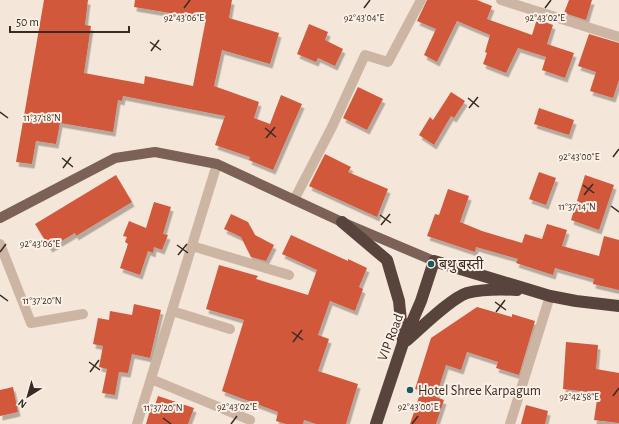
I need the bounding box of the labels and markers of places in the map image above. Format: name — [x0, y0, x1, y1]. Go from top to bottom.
place label: बथु बस्ती — [439, 256, 484, 274]
marker: बथु बस्ती — [426, 259, 436, 269]
place label: Hotel Shree Karpagum — [418, 384, 541, 398]
marker: Hotel Shree Karpagum — [405, 385, 415, 395]

